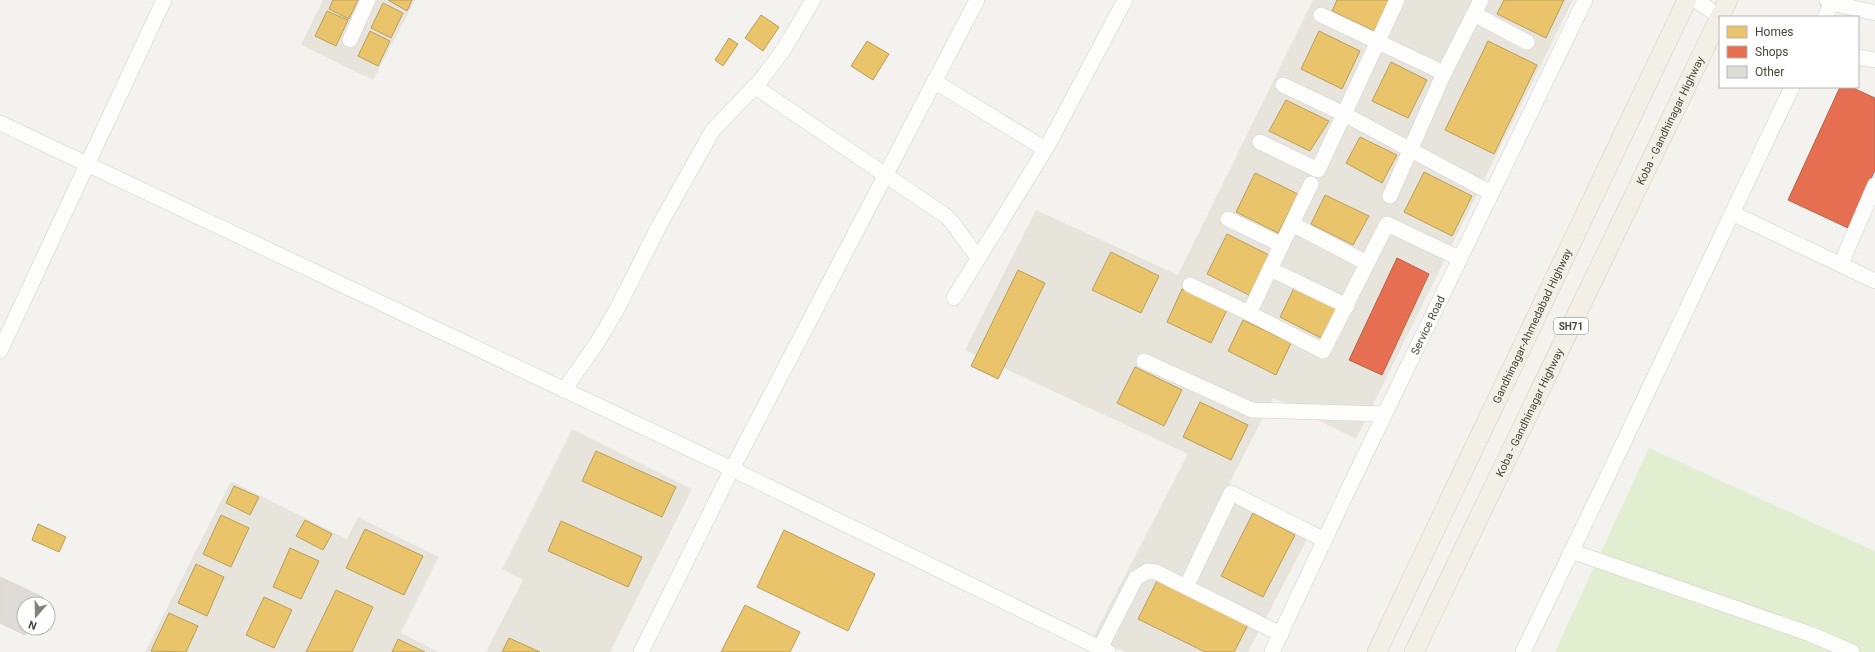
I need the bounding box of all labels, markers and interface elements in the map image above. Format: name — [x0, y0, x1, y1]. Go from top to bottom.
legend — [1719, 16, 1859, 88]
text: Homes — [1755, 25, 1793, 39]
text: Shops — [1755, 45, 1789, 59]
street label: Koba - Gandhinagar Highway — [1634, 54, 1707, 187]
text: Other — [1755, 65, 1784, 79]
street label: Gandhinagar-Ahmedabad Highway — [1490, 246, 1575, 406]
street label: Service Road — [1408, 294, 1448, 357]
road number: SH71 — [1554, 318, 1588, 334]
street label: Koba - Gandhinagar Highway — [1493, 345, 1567, 479]
north arrow — [16, 596, 56, 636]
text: N — [27, 617, 39, 632]

